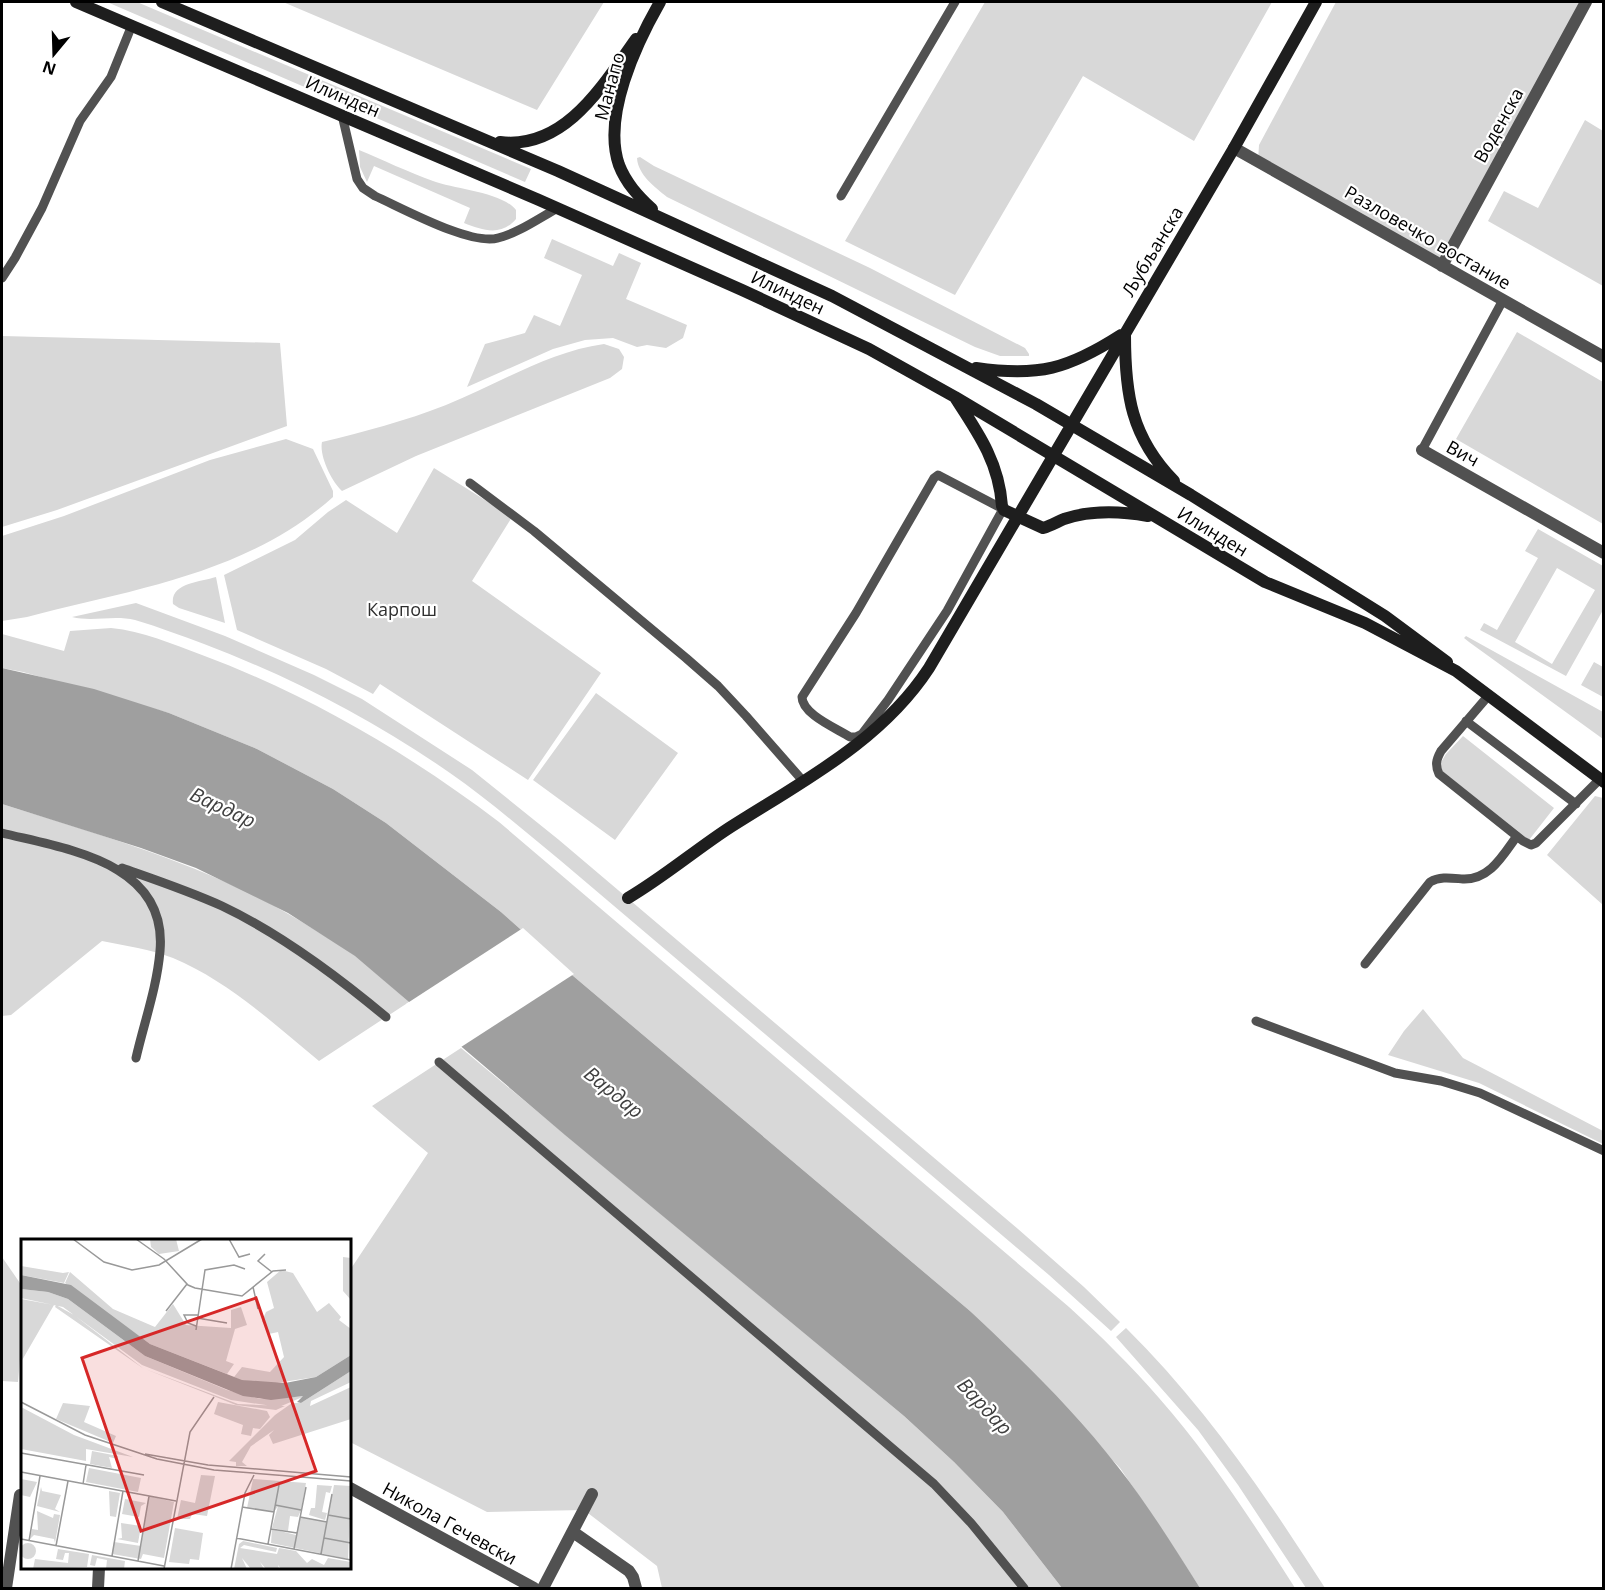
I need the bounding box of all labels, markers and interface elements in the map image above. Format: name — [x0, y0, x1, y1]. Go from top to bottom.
north arrow — [24, 24, 84, 84]
street label: Манапо — [588, 49, 630, 123]
text: N — [39, 56, 59, 81]
street label: Илинден — [302, 70, 384, 122]
street label: Воденска — [1468, 83, 1528, 167]
street label: Разловечко востание — [1341, 180, 1515, 294]
street label: Љубљанска — [1116, 202, 1188, 300]
street label: Илинден — [747, 265, 829, 319]
street label: Вич — [1442, 434, 1484, 472]
street label: Илинден — [1173, 500, 1253, 562]
park label: Карпош — [367, 597, 437, 621]
water label: Вардар — [186, 780, 260, 834]
water label: Вардар — [579, 1060, 649, 1124]
inset map — [21, 1239, 351, 1569]
water label: Вардар — [952, 1372, 1018, 1440]
street label: Никола Гечевски — [379, 1476, 521, 1570]

